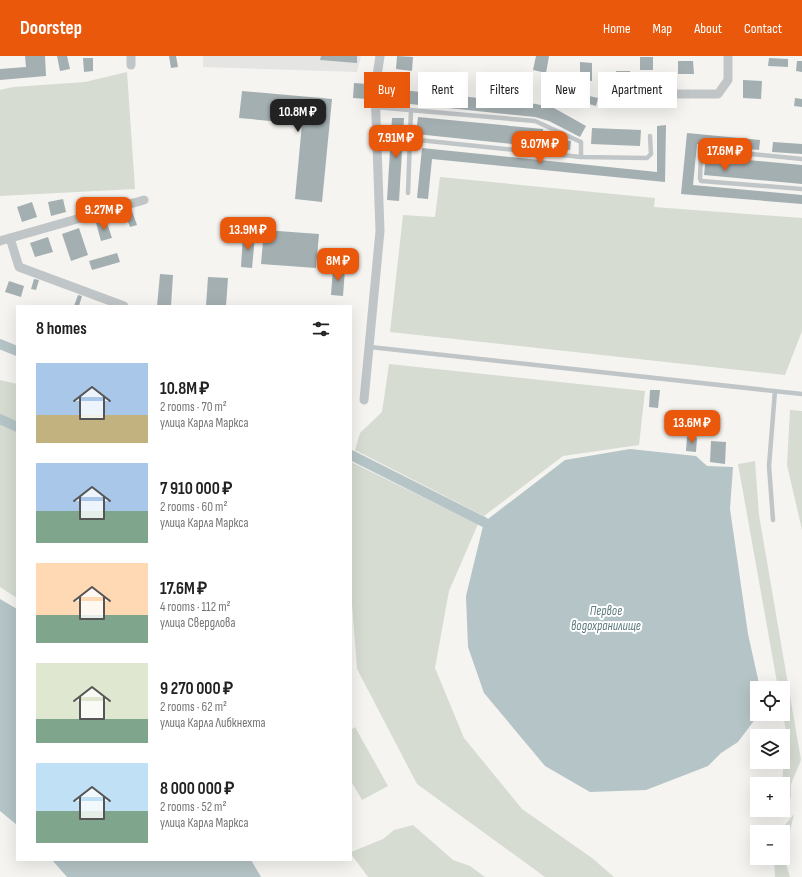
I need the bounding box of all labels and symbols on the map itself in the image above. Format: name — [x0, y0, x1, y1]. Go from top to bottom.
pin: 10.8M ₽ — [261, 99, 335, 133]
pin: 7.91M ₽ — [359, 125, 433, 159]
pin: 9.07M ₽ — [503, 131, 577, 165]
pin: 17.6M ₽ — [688, 138, 762, 172]
pin: 9.27M ₽ — [67, 197, 141, 231]
pin: 13.9M ₽ — [211, 217, 285, 251]
pin: 8M ₽ — [314, 248, 362, 282]
pin: 13.6M ₽ — [655, 410, 729, 444]
water label: Первое водохранилище — [571, 603, 641, 634]

